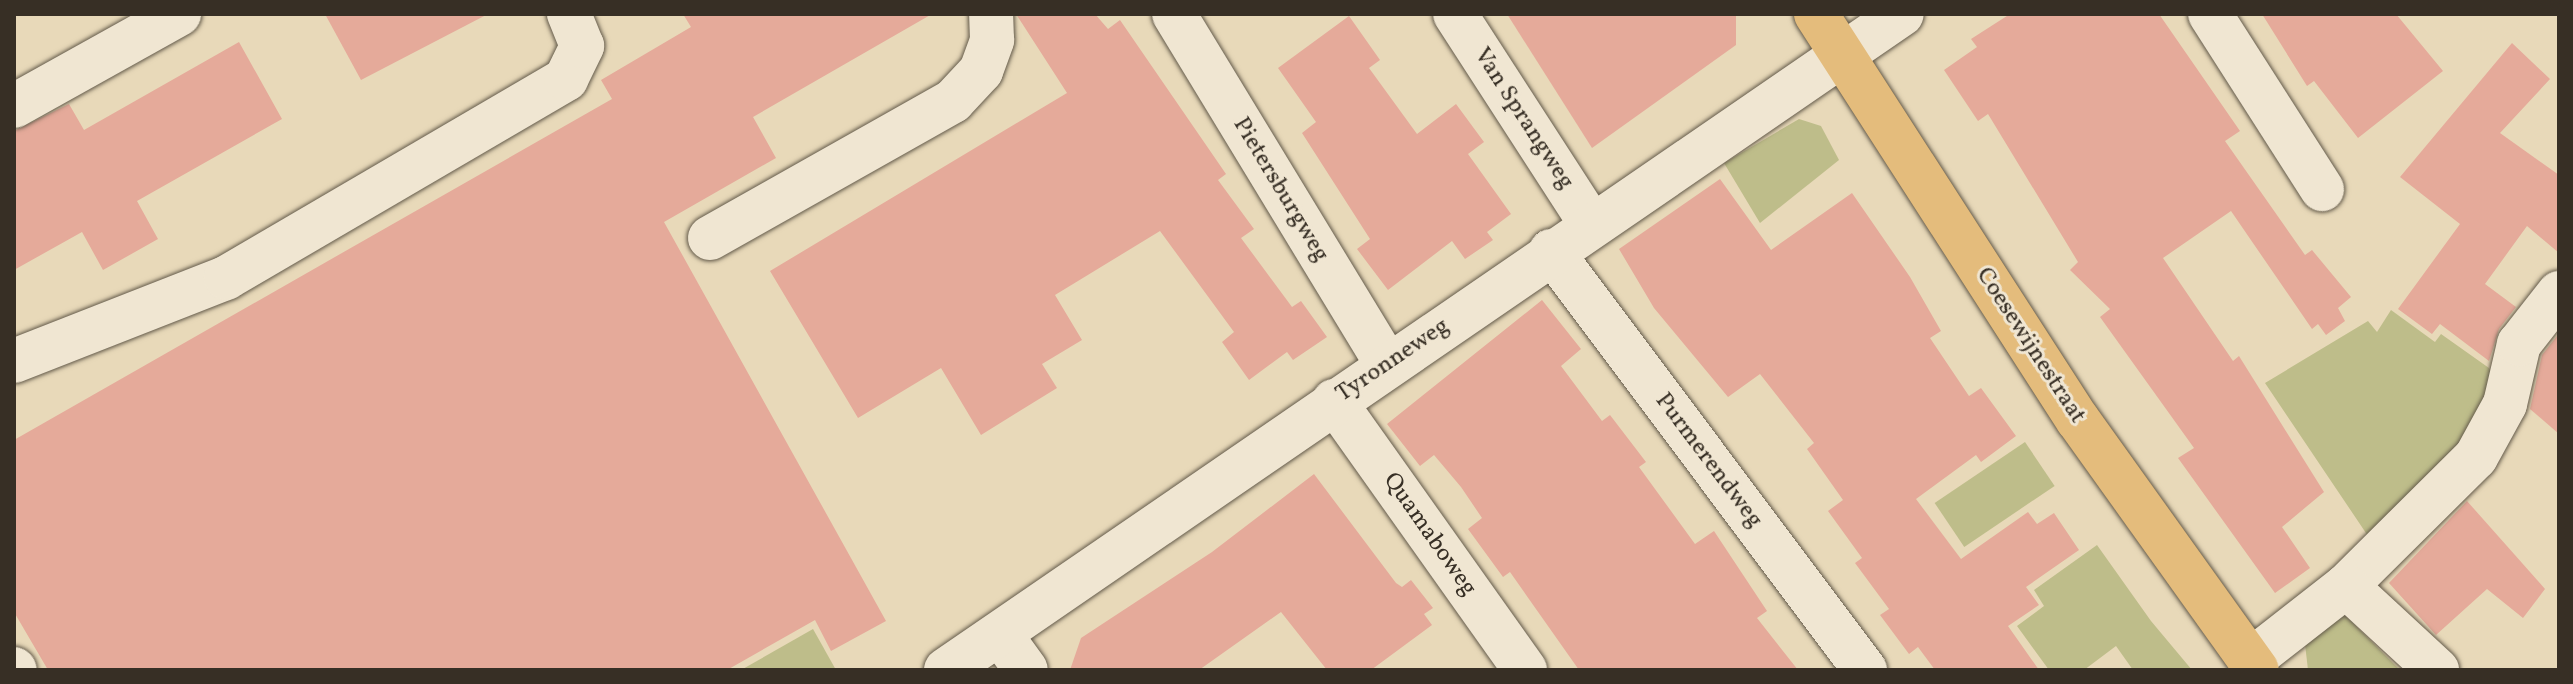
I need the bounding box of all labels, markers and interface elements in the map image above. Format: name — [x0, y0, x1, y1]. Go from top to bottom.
street label: Van Sprangweg — [1467, 43, 1579, 195]
street label: Pietersburgweg — [1226, 113, 1334, 267]
street label: Coesewijnestraat — [1969, 263, 2091, 429]
street label: Tyronneweg — [1331, 313, 1455, 409]
street label: Purmerendweg — [1648, 388, 1768, 534]
street label: Quamaboweg — [1376, 468, 1482, 602]

